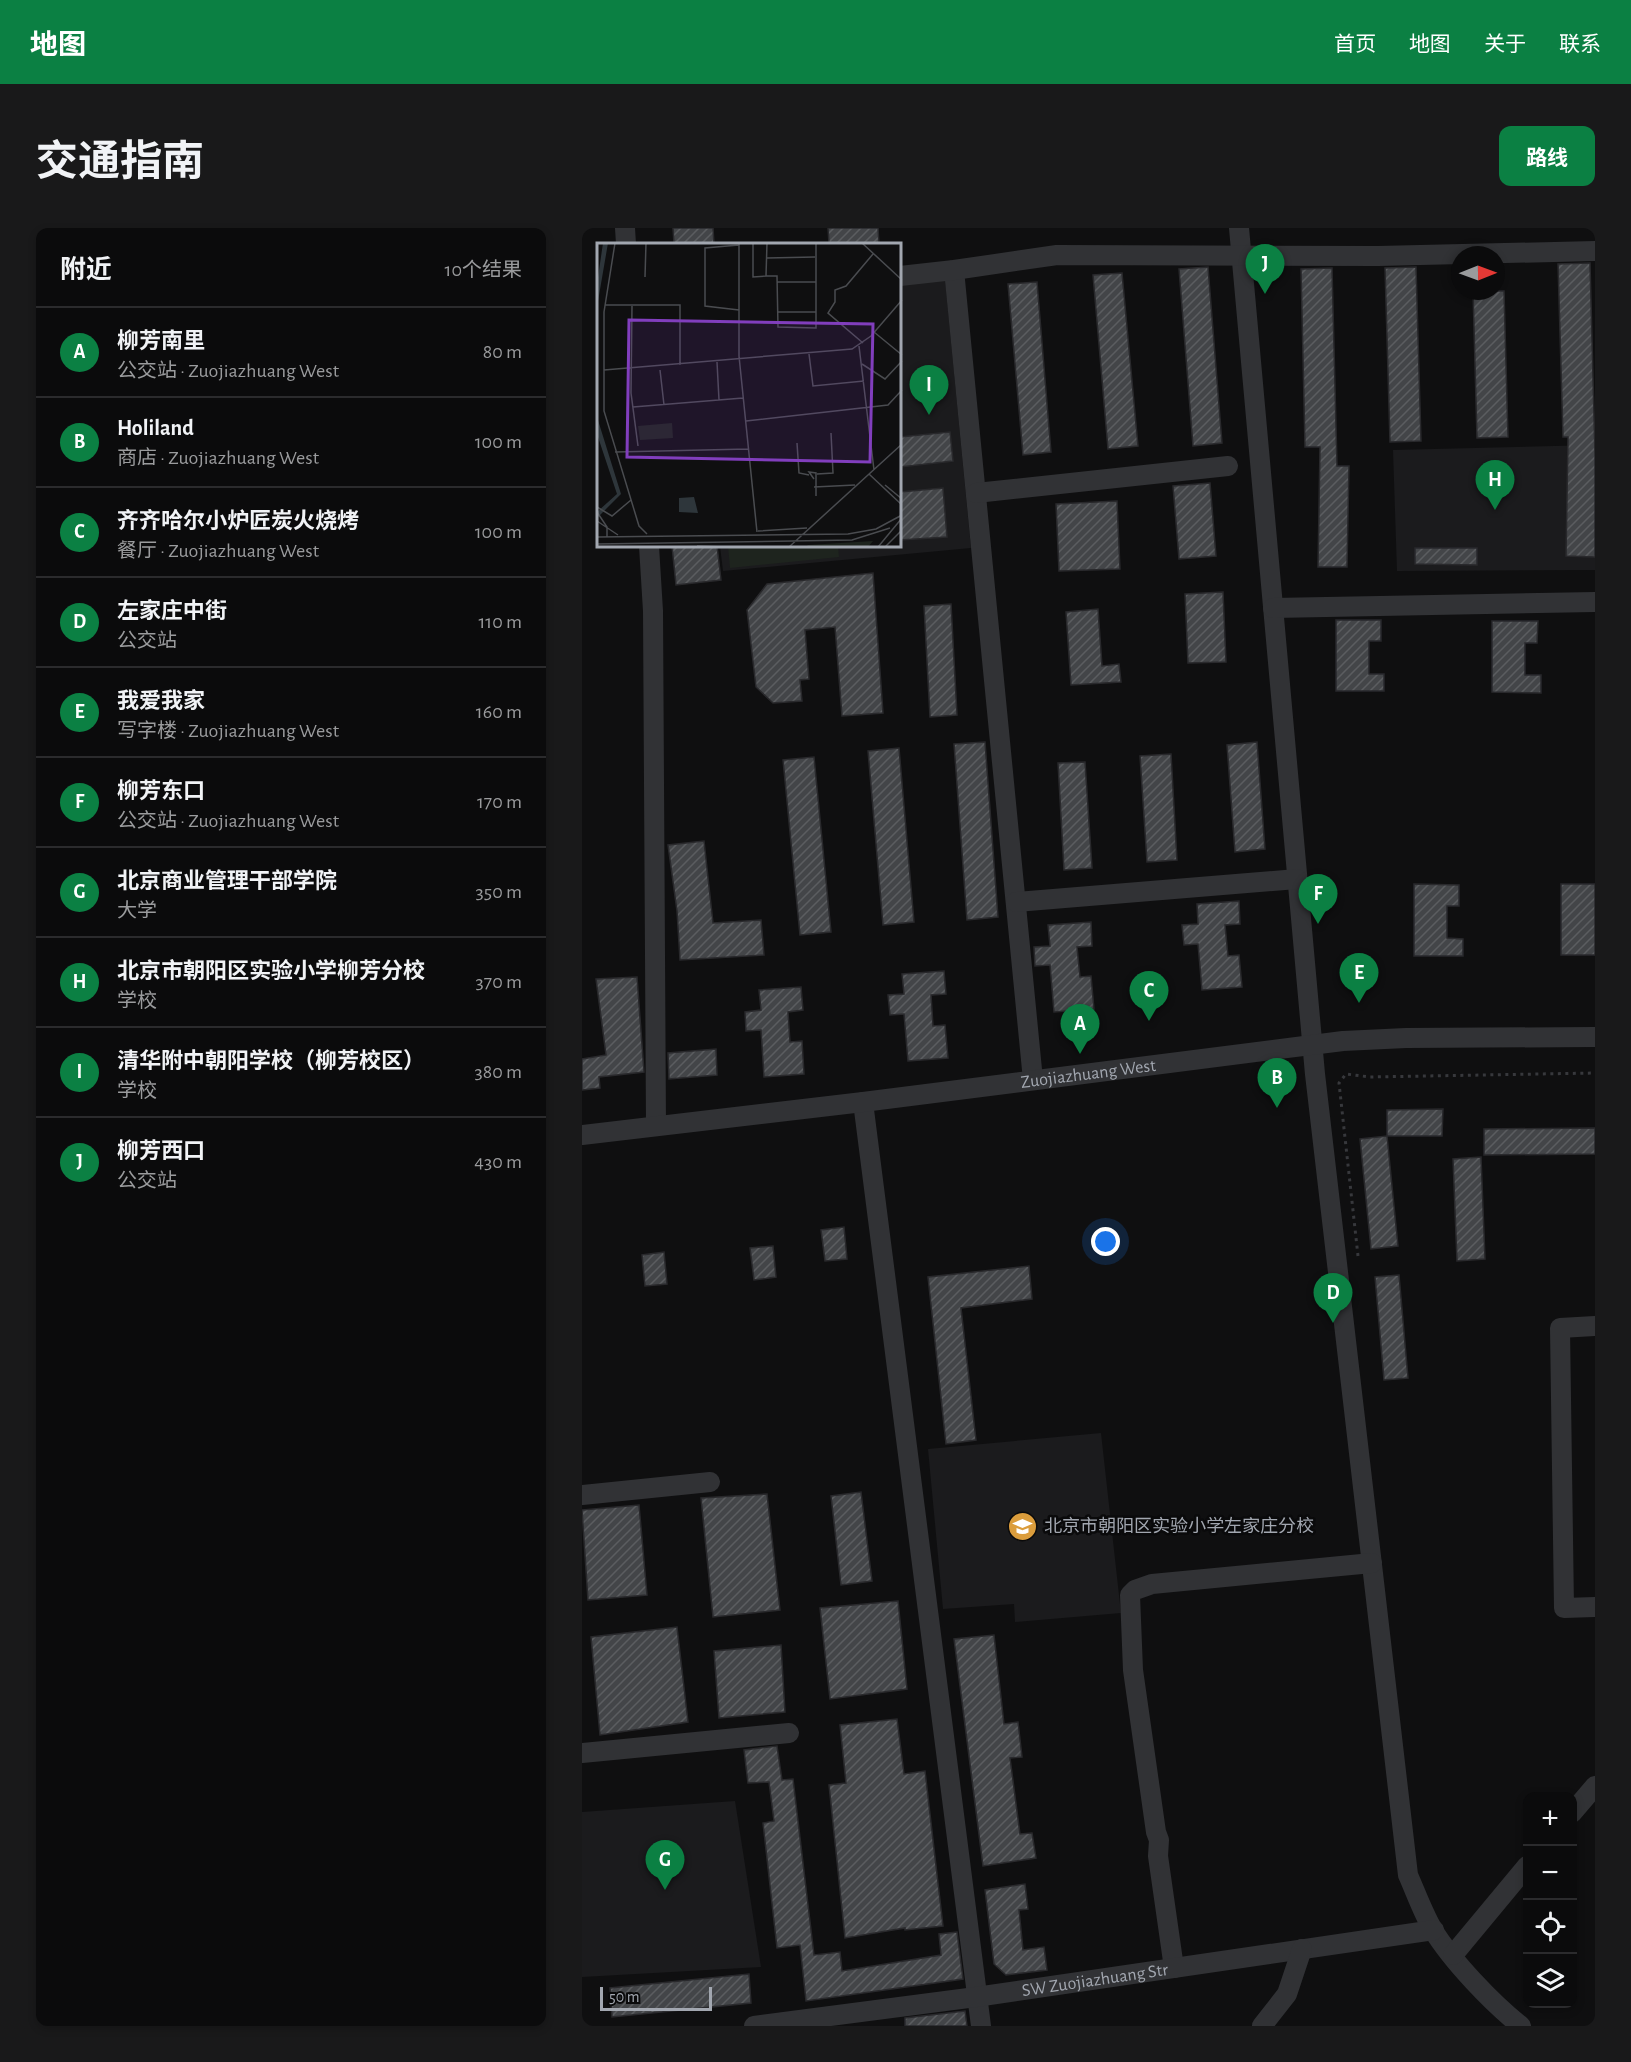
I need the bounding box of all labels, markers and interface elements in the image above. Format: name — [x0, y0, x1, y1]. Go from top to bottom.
text: 地图 — [30, 32, 86, 60]
text: 首页 — [1334, 34, 1376, 55]
text: 地图 — [1409, 34, 1451, 55]
text: 关于 — [1484, 34, 1526, 55]
text: 联系 — [1559, 34, 1601, 55]
button: 路线 — [1499, 126, 1595, 186]
text: 交通指南 — [36, 141, 204, 183]
inset map — [597, 243, 902, 548]
pin: J — [1246, 244, 1284, 294]
north arrow — [1451, 246, 1505, 300]
text: 附近 — [60, 257, 112, 283]
text: 10个结果 — [445, 260, 522, 280]
text: 柳芳南里 — [117, 330, 205, 352]
text: A — [74, 342, 86, 362]
text: 80 m — [483, 342, 522, 362]
text: 公交站 · Zuojiazhuang West — [117, 361, 339, 381]
pin: I — [910, 366, 948, 415]
text: Holiland — [117, 417, 194, 439]
text: B — [74, 432, 85, 452]
text: 100 m — [475, 432, 522, 452]
text: 商店 · Zuojiazhuang West — [117, 448, 319, 468]
pin: H — [1476, 460, 1514, 510]
text: 齐齐哈尔小炉匠炭火烧烤 — [117, 510, 359, 532]
text: C — [74, 522, 85, 542]
text: 100 m — [475, 522, 522, 542]
text: 餐厅 · Zuojiazhuang West — [117, 541, 319, 561]
text: 左家庄中街 — [117, 600, 227, 622]
text: D — [73, 612, 86, 632]
text: 110 m — [478, 612, 522, 632]
text: 公交站 — [117, 631, 177, 651]
text: 我爱我家 — [117, 690, 205, 712]
text: E — [74, 702, 85, 722]
text: 160 m — [476, 702, 522, 722]
text: 写字楼 · Zuojiazhuang West — [117, 721, 339, 741]
text: 柳芳东口 — [117, 780, 205, 802]
text: F — [75, 792, 84, 812]
text: 170 m — [477, 792, 522, 812]
text: 公交站 · Zuojiazhuang West — [117, 811, 339, 831]
text: 北京商业管理干部学院 — [117, 870, 337, 892]
pin: F — [1298, 874, 1338, 924]
text: G — [74, 882, 85, 902]
text: 350 m — [476, 882, 522, 902]
text: 大学 — [117, 901, 157, 921]
pin: E — [1340, 954, 1378, 1003]
text: 北京市朝阳区实验小学柳芳分校 — [117, 960, 425, 982]
text: H — [73, 972, 86, 992]
text: 370 m — [476, 972, 522, 992]
pin: C — [1130, 972, 1168, 1021]
text: 学校 — [117, 991, 157, 1011]
pin: A — [1060, 1004, 1100, 1054]
text: 清华附中朝阳学校（柳芳校区） — [117, 1050, 425, 1072]
street label: Zuojiazhuang West — [1020, 1057, 1157, 1092]
pin: B — [1258, 1058, 1296, 1108]
text: I — [77, 1062, 82, 1082]
text: 380 m — [474, 1062, 522, 1082]
text: 学校 — [117, 1081, 157, 1101]
text: 柳芳西口 — [117, 1140, 205, 1162]
text: J — [76, 1152, 83, 1172]
text: 430 m — [474, 1152, 522, 1172]
text: 公交站 — [117, 1171, 177, 1191]
your location — [1091, 1227, 1120, 1256]
pin: D — [1314, 1274, 1353, 1323]
school or university icon: 北京市朝阳区实验小学左家庄分校 — [1007, 1510, 1039, 1542]
place label: 北京市朝阳区实验小学左家庄分校 — [1044, 1516, 1314, 1536]
map controls — [1523, 1792, 1577, 2008]
button: + — [1523, 1792, 1577, 1846]
pin: G — [646, 1840, 685, 1890]
button: − — [1523, 1846, 1577, 1900]
button: locate — [1523, 1900, 1577, 1954]
button: layers — [1523, 1954, 1577, 2008]
street label: SW Zuojiazhuang Str — [1021, 1961, 1169, 2000]
scale bar — [600, 1984, 712, 2012]
text: 50 m — [609, 1989, 640, 2005]

